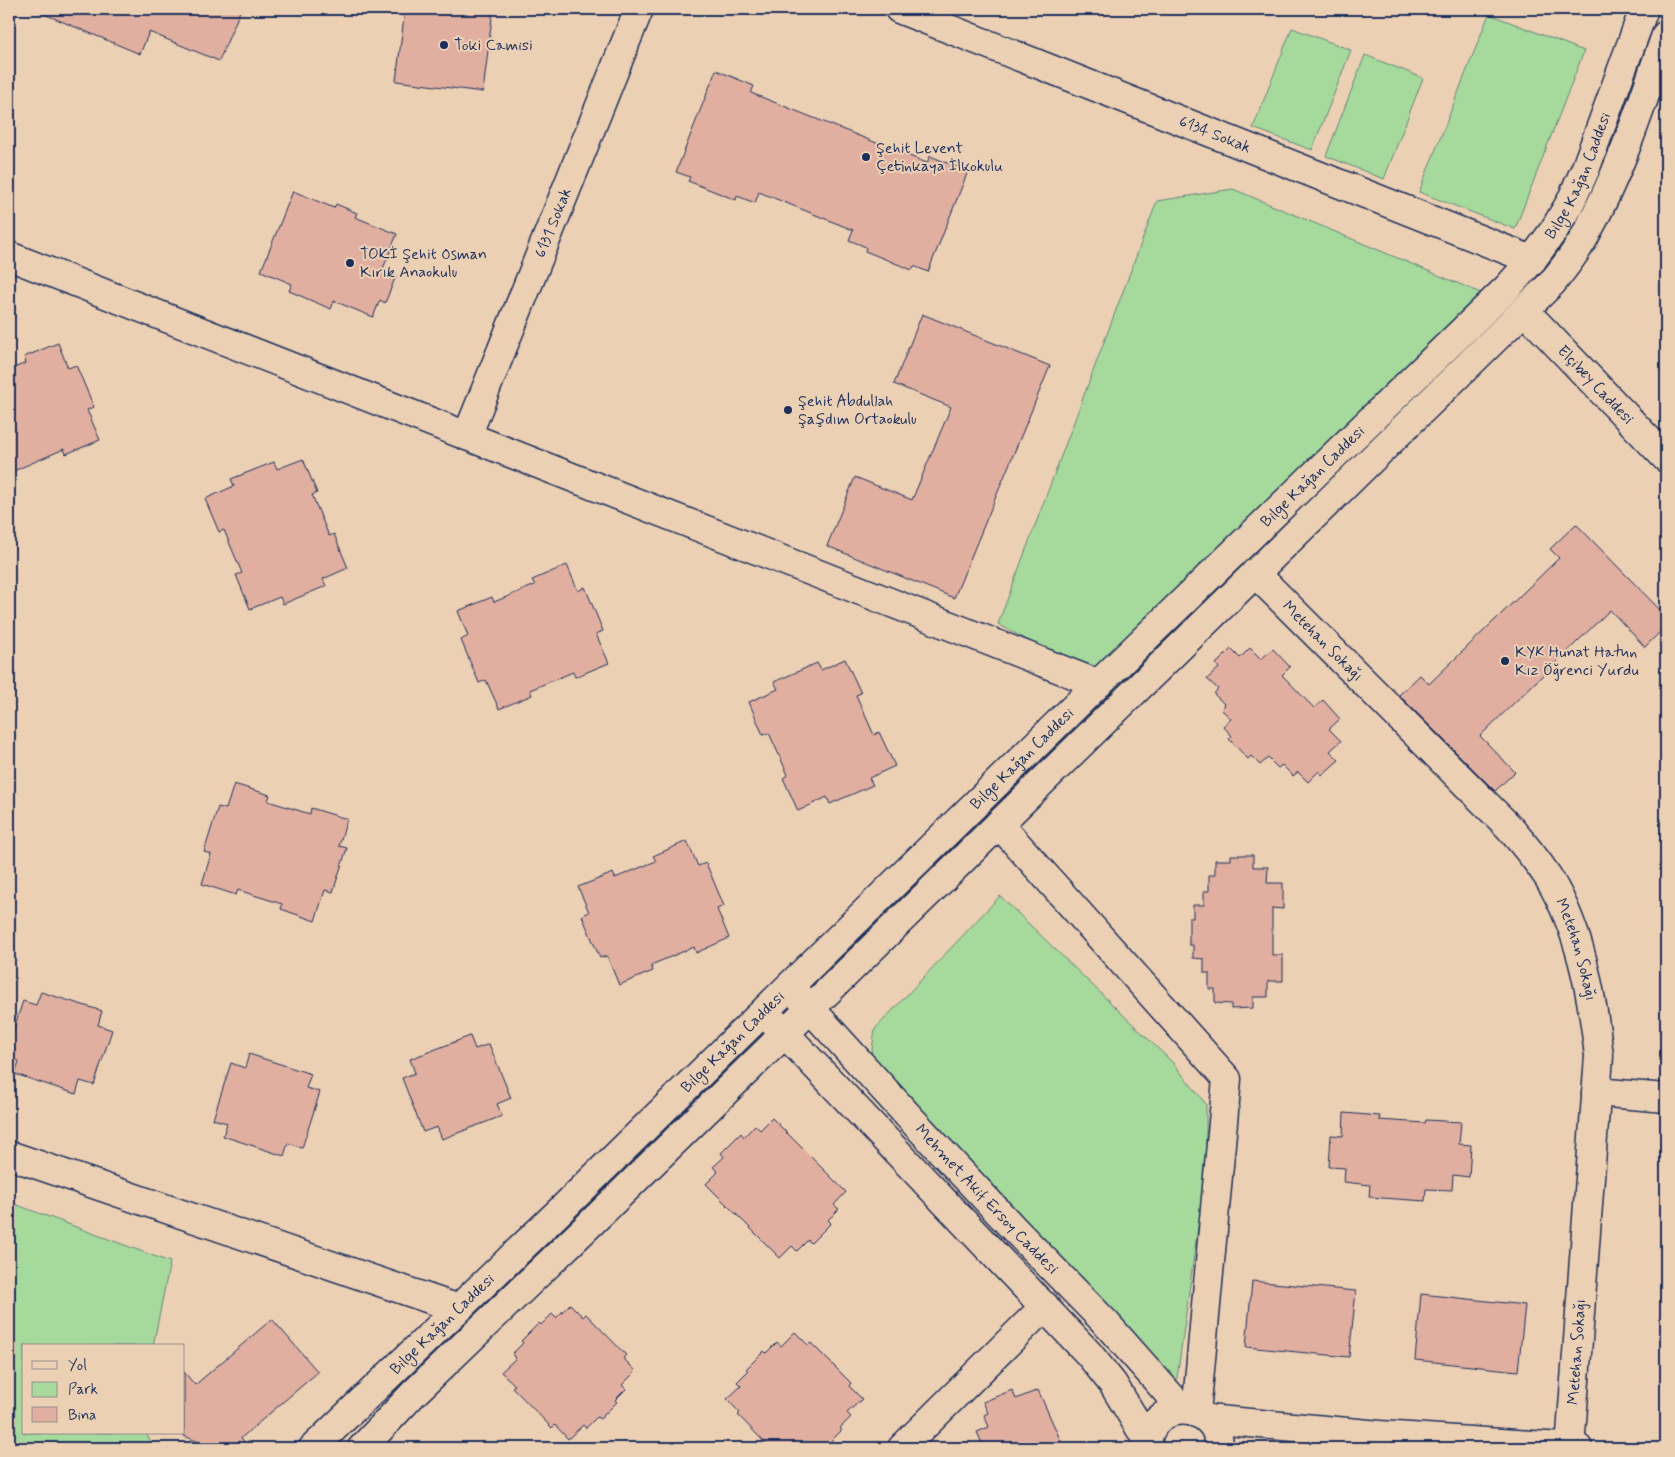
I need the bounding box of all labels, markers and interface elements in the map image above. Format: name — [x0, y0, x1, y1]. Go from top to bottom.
place label: Toki Camisi — [454, 35, 533, 56]
marker: Toki Camisi — [438, 39, 450, 51]
street label: Bilge Kağan Caddesi — [1540, 109, 1616, 244]
street label: 6134 Sokak — [1176, 111, 1254, 158]
place label: Şehit Levent Çetinkaya İlkokulu — [876, 138, 1003, 177]
marker: Şehit Levent Çetinkaya İlkokulu — [860, 151, 872, 163]
street label: 6131 Sokak — [529, 185, 576, 261]
place label: TOKİ Şehit Osman Kırık Anaokulu — [360, 244, 487, 283]
marker: TOKİ Şehit Osman Kırık Anaokulu — [344, 257, 356, 269]
street label: Elçibey Caddesi — [1553, 340, 1639, 429]
place label: Şehit Abdullah Şaşdım Ortaokulu — [798, 391, 917, 430]
marker: Şehit Abdullah Şaşdım Ortaokulu — [782, 404, 794, 416]
street label: Bilge Kağan Caddesi — [1256, 421, 1369, 532]
street label: Metehan Sokağı — [1278, 596, 1368, 686]
place label: KYK Hunat Hatun Kız Öğrenci Yurdu — [1515, 642, 1639, 681]
marker: KYK Hunat Hatun Kız Öğrenci Yurdu — [1499, 655, 1511, 667]
street label: Bilge Kağan Caddesi — [966, 703, 1079, 814]
street label: Metehan Sokağı — [1551, 895, 1601, 1002]
street label: Bilge Kağan Caddesi — [676, 986, 789, 1097]
street label: Mehmet Akif Ersoy Caddesi — [910, 1119, 1063, 1279]
street label: Bilge Kağan Caddesi — [385, 1269, 499, 1379]
street label: Metehan Sokağı — [1563, 1298, 1591, 1406]
legend — [22, 1344, 185, 1434]
text: Yol — [68, 1356, 87, 1376]
text: Park — [68, 1380, 98, 1400]
text: Bina — [68, 1406, 96, 1426]

